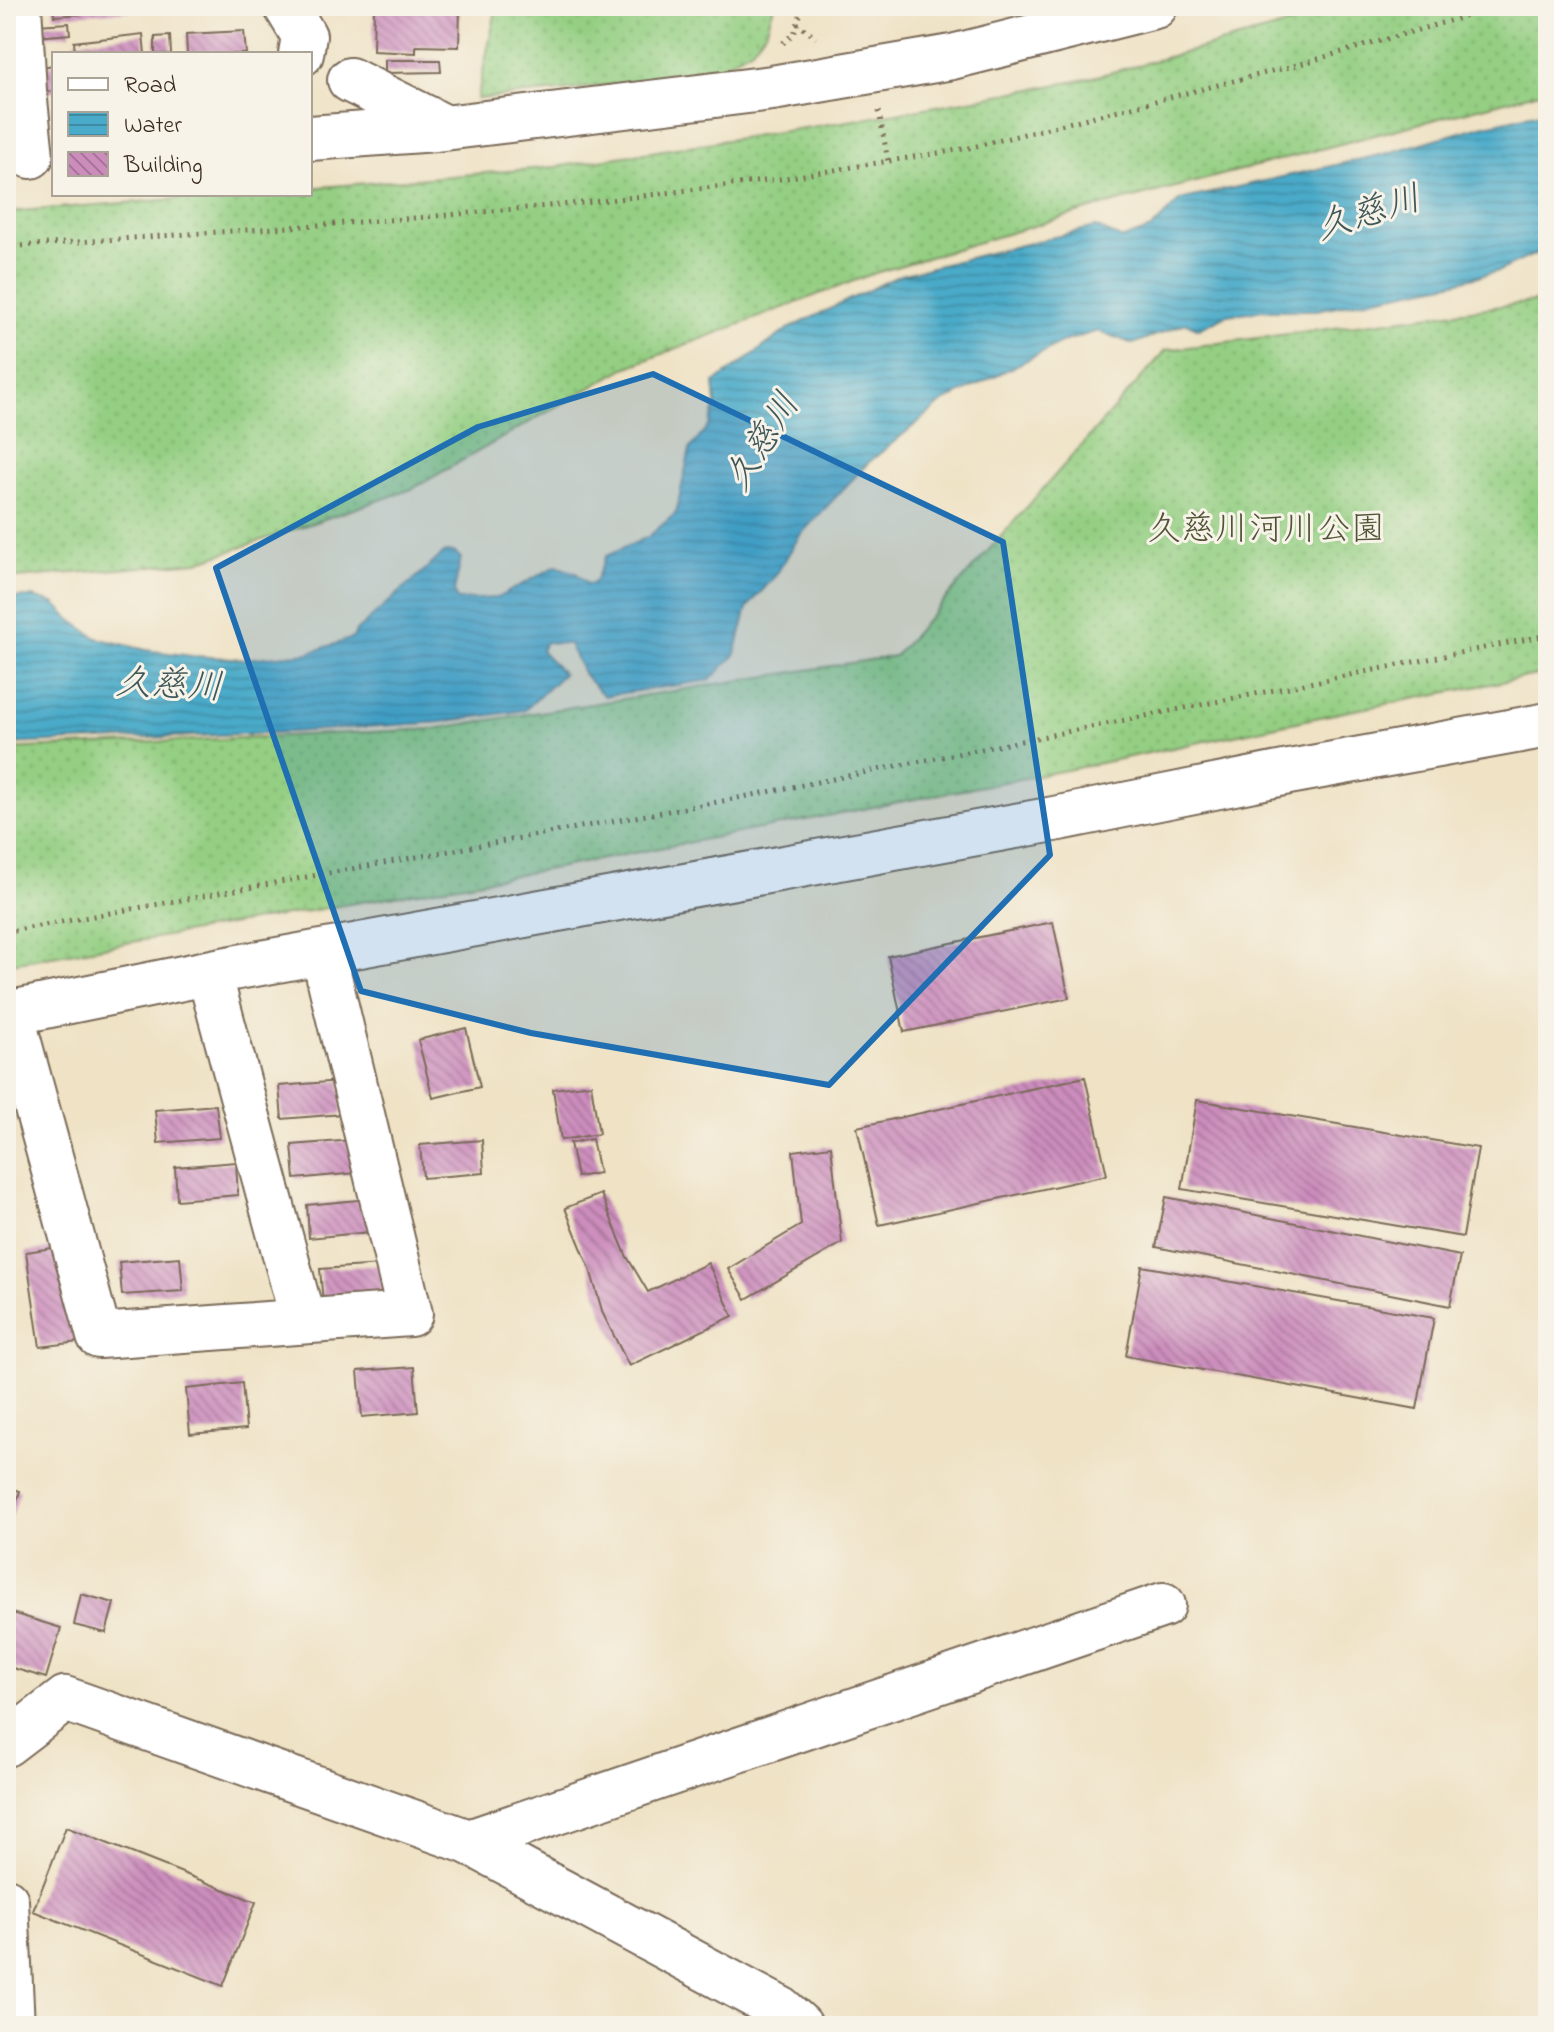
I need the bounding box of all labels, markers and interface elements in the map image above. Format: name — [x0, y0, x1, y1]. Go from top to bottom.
legend — [52, 52, 312, 196]
text: Road — [124, 69, 177, 104]
text: Water — [124, 109, 182, 144]
text: Building — [123, 149, 203, 184]
water label: 久慈川 — [1310, 174, 1428, 256]
water label: 久慈川 — [713, 383, 815, 503]
park label: 久慈川河川公園 — [1147, 506, 1385, 556]
water label: 久慈川 — [114, 658, 224, 716]

